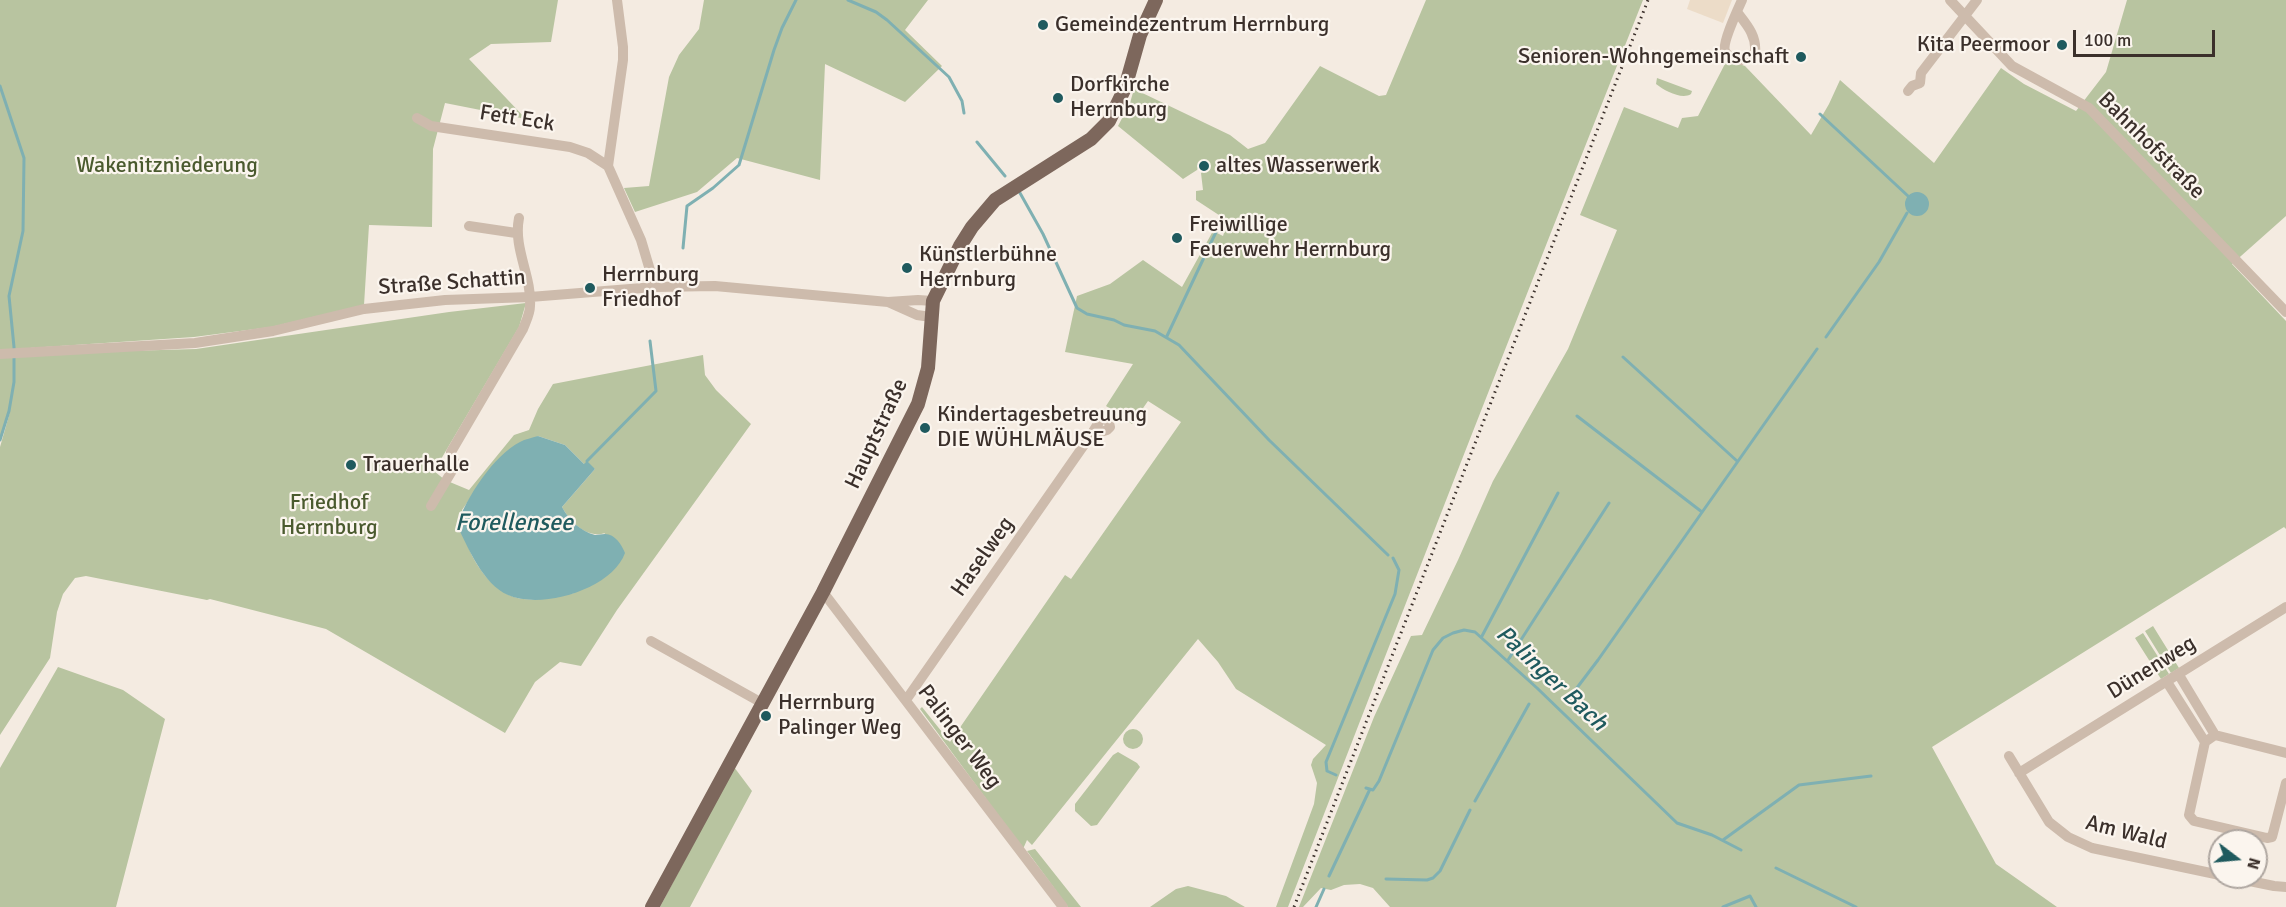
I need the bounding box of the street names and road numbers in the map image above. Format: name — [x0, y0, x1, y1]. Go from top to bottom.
street label: Bahnhofstraße — [2092, 87, 2210, 205]
street label: Fett Eck — [478, 100, 556, 138]
street label: Straße Schattin — [377, 265, 527, 301]
street label: Hauptstraße — [840, 375, 914, 493]
street label: Haselweg — [946, 512, 1020, 602]
street label: Dünenweg — [2103, 631, 2201, 705]
street label: Palinger Weg — [911, 680, 1007, 794]
street label: Am Wald — [2083, 810, 2169, 856]

